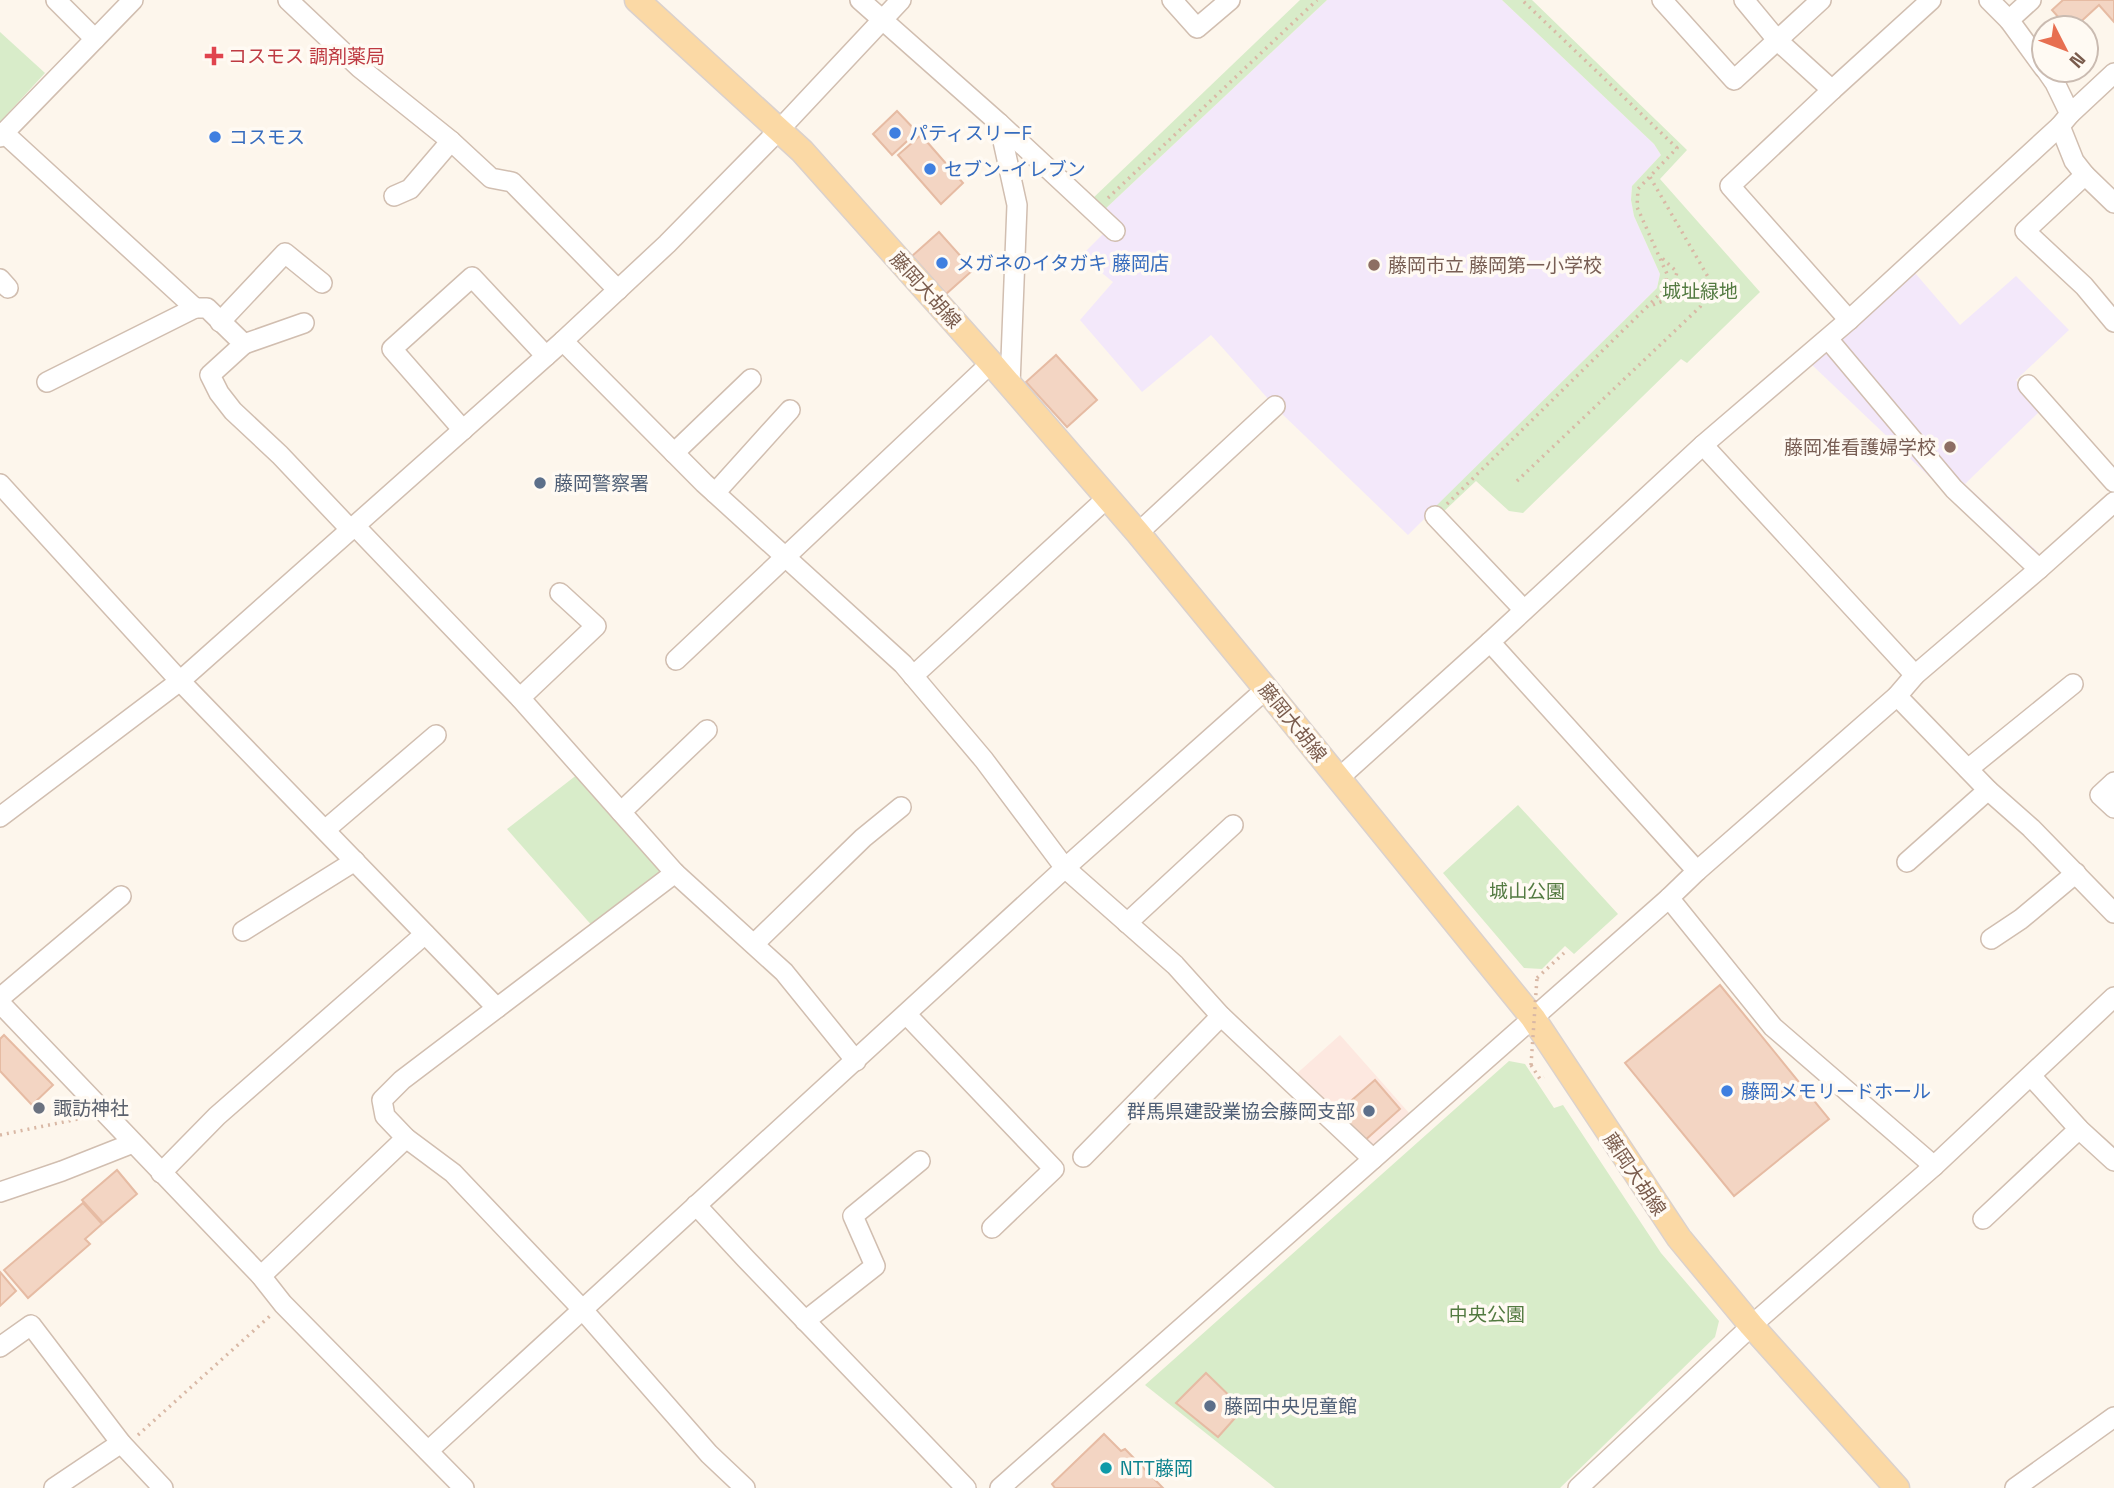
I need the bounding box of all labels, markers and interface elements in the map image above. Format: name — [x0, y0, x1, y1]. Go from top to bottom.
north arrow — [2030, 14, 2100, 84]
place label: コスモス 調剤薬局 — [228, 44, 385, 69]
text: N — [2064, 47, 2091, 73]
marker: コスモス 調剤薬局 — [206, 48, 222, 64]
place label: パティスリーF — [909, 121, 1032, 146]
place label: コスモス — [229, 125, 305, 150]
marker: パティスリーF — [887, 125, 903, 141]
marker: コスモス — [207, 129, 223, 145]
place label: セブン-イレブン — [944, 157, 1086, 182]
marker: セブン-イレブン — [922, 161, 938, 177]
street label: 藤岡大胡線 — [885, 247, 967, 334]
place label: メガネのイタガキ 藤岡店 — [956, 251, 1169, 276]
place label: 藤岡市立 藤岡第一小学校 — [1388, 253, 1602, 278]
marker: メガネのイタガキ 藤岡店 — [934, 255, 950, 271]
marker: 藤岡市立 藤岡第一小学校 — [1366, 257, 1382, 273]
park label: 城址緑地 — [1662, 279, 1738, 304]
place label: 藤岡准看護婦学校 — [1784, 435, 1936, 460]
marker: 藤岡准看護婦学校 — [1942, 439, 1958, 455]
place label: 藤岡警察署 — [554, 471, 649, 496]
marker: 藤岡警察署 — [532, 475, 548, 491]
street label: 藤岡大胡線 — [1253, 678, 1332, 767]
park label: 城山公園 — [1489, 879, 1565, 904]
place label: 藤岡メモリードホール — [1741, 1079, 1931, 1104]
marker: 藤岡メモリードホール — [1719, 1083, 1735, 1099]
place label: 諏訪神社 — [53, 1096, 129, 1121]
place label: 群馬県建設業協会藤岡支部 — [1127, 1099, 1355, 1124]
marker: 諏訪神社 — [31, 1100, 47, 1116]
marker: 群馬県建設業協会藤岡支部 — [1361, 1103, 1377, 1119]
street label: 藤岡大胡線 — [1598, 1128, 1672, 1221]
park label: 中央公園 — [1449, 1302, 1525, 1327]
place label: 藤岡中央児童館 — [1224, 1394, 1357, 1419]
marker: 藤岡中央児童館 — [1202, 1398, 1218, 1414]
place label: NTT藤岡 — [1120, 1456, 1193, 1481]
marker: NTT藤岡 — [1098, 1460, 1114, 1476]

